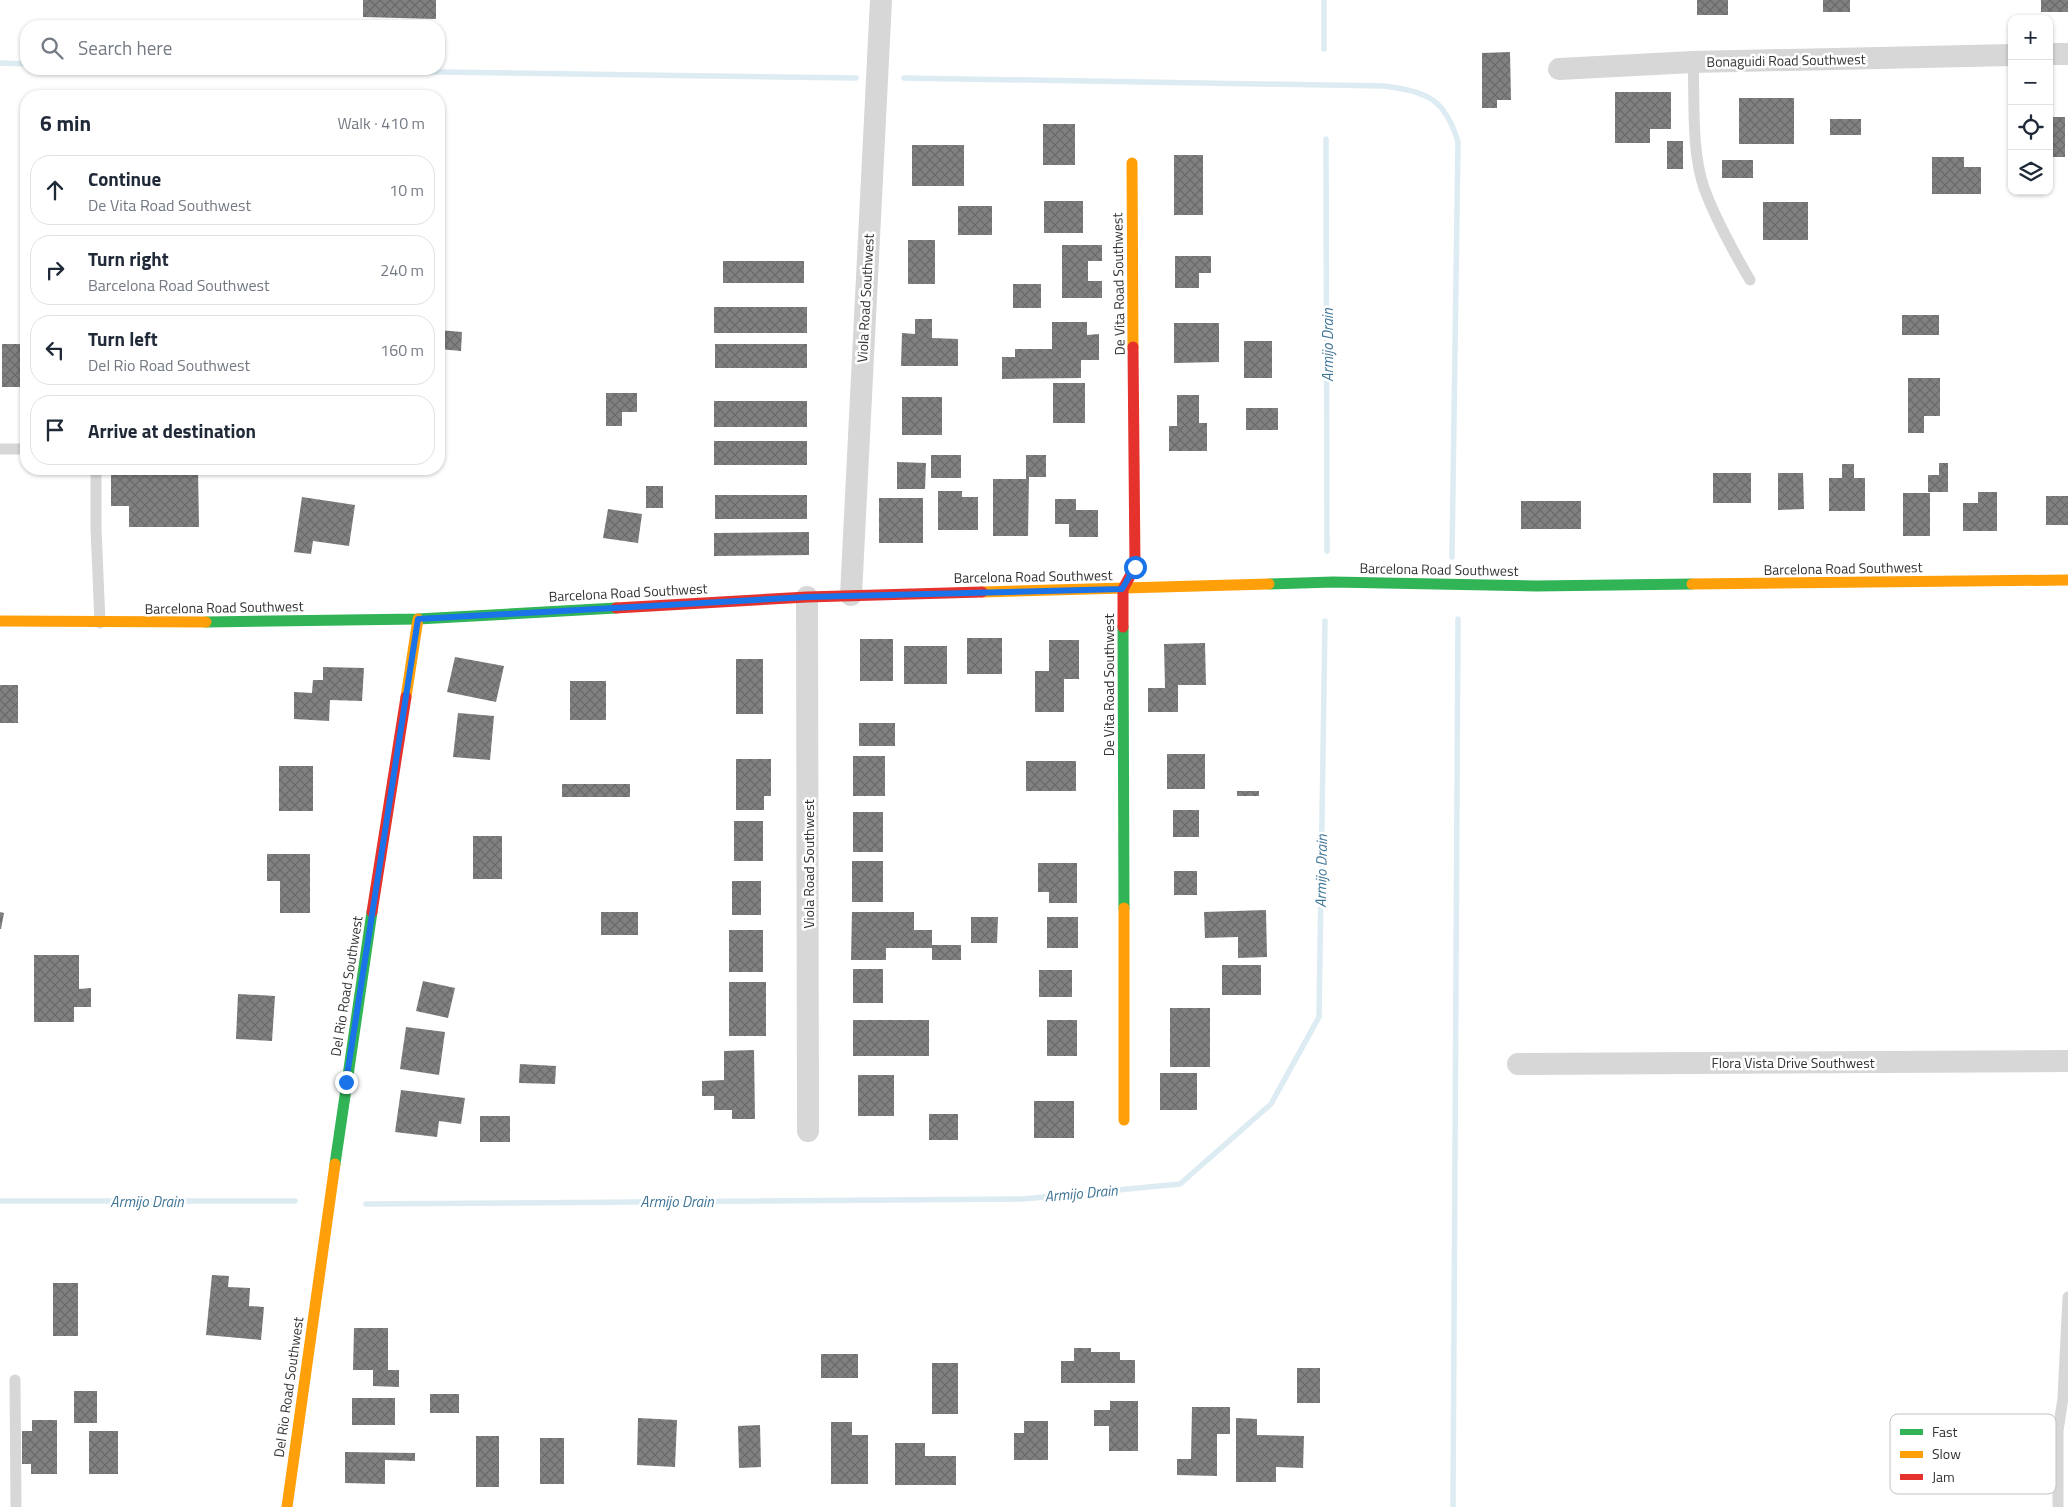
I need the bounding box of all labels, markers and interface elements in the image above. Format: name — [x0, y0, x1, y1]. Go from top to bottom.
map controls — [2008, 15, 2053, 195]
button: + — [2008, 15, 2053, 60]
search box — [20, 20, 445, 75]
text: Search here — [78, 33, 172, 62]
icon: search — [38, 34, 66, 62]
street label: Bonaguidi Road Southwest — [1706, 48, 1866, 72]
button: − — [2008, 60, 2053, 105]
button: locate — [2008, 105, 2053, 150]
text: 6 min — [40, 107, 91, 139]
text: Walk · 410 m — [337, 111, 425, 135]
button: layers — [2008, 150, 2053, 195]
text: Continue — [88, 164, 161, 193]
icon: ahead — [41, 176, 69, 204]
text: 10 m — [389, 178, 424, 202]
text: De Vita Road Southwest — [88, 193, 251, 217]
street label: De Vita Road Southwest — [1106, 212, 1130, 356]
street label: Viola Road Southwest — [851, 233, 879, 363]
text: Turn right — [88, 244, 169, 273]
icon: right — [41, 256, 69, 284]
text: 240 m — [380, 258, 424, 282]
text: Barcelona Road Southwest — [88, 273, 270, 297]
water label: Armijo Drain — [1316, 308, 1339, 382]
text: Turn left — [88, 324, 158, 353]
icon: left — [41, 336, 69, 364]
text: 160 m — [380, 338, 424, 362]
text: Del Rio Road Southwest — [88, 353, 250, 377]
icon: arrive — [41, 416, 69, 444]
text: Arrive at destination — [88, 416, 256, 445]
route start — [1124, 556, 1147, 579]
street label: Barcelona Road Southwest — [1763, 556, 1923, 580]
street label: Barcelona Road Southwest — [1359, 557, 1519, 581]
street label: Barcelona Road Southwest — [953, 564, 1113, 588]
street label: Barcelona Road Southwest — [548, 577, 708, 607]
street label: Barcelona Road Southwest — [144, 595, 304, 619]
street label: De Vita Road Southwest — [1098, 614, 1119, 756]
street label: Viola Road Southwest — [798, 799, 819, 929]
water label: Armijo Drain — [1309, 834, 1333, 908]
street label: Del Rio Road Southwest — [325, 914, 367, 1058]
street label: Flora Vista Drive Southwest — [1711, 1052, 1875, 1073]
route end — [335, 1071, 358, 1094]
water label: Armijo Drain — [1043, 1178, 1119, 1208]
water label: Armijo Drain — [110, 1190, 184, 1213]
water label: Armijo Drain — [640, 1190, 714, 1213]
street label: Del Rio Road Southwest — [268, 1315, 308, 1459]
legend — [1890, 1414, 2056, 1494]
text: Fast — [1932, 1421, 1957, 1442]
text: Slow — [1932, 1443, 1961, 1464]
text: Jam — [1932, 1466, 1955, 1487]

